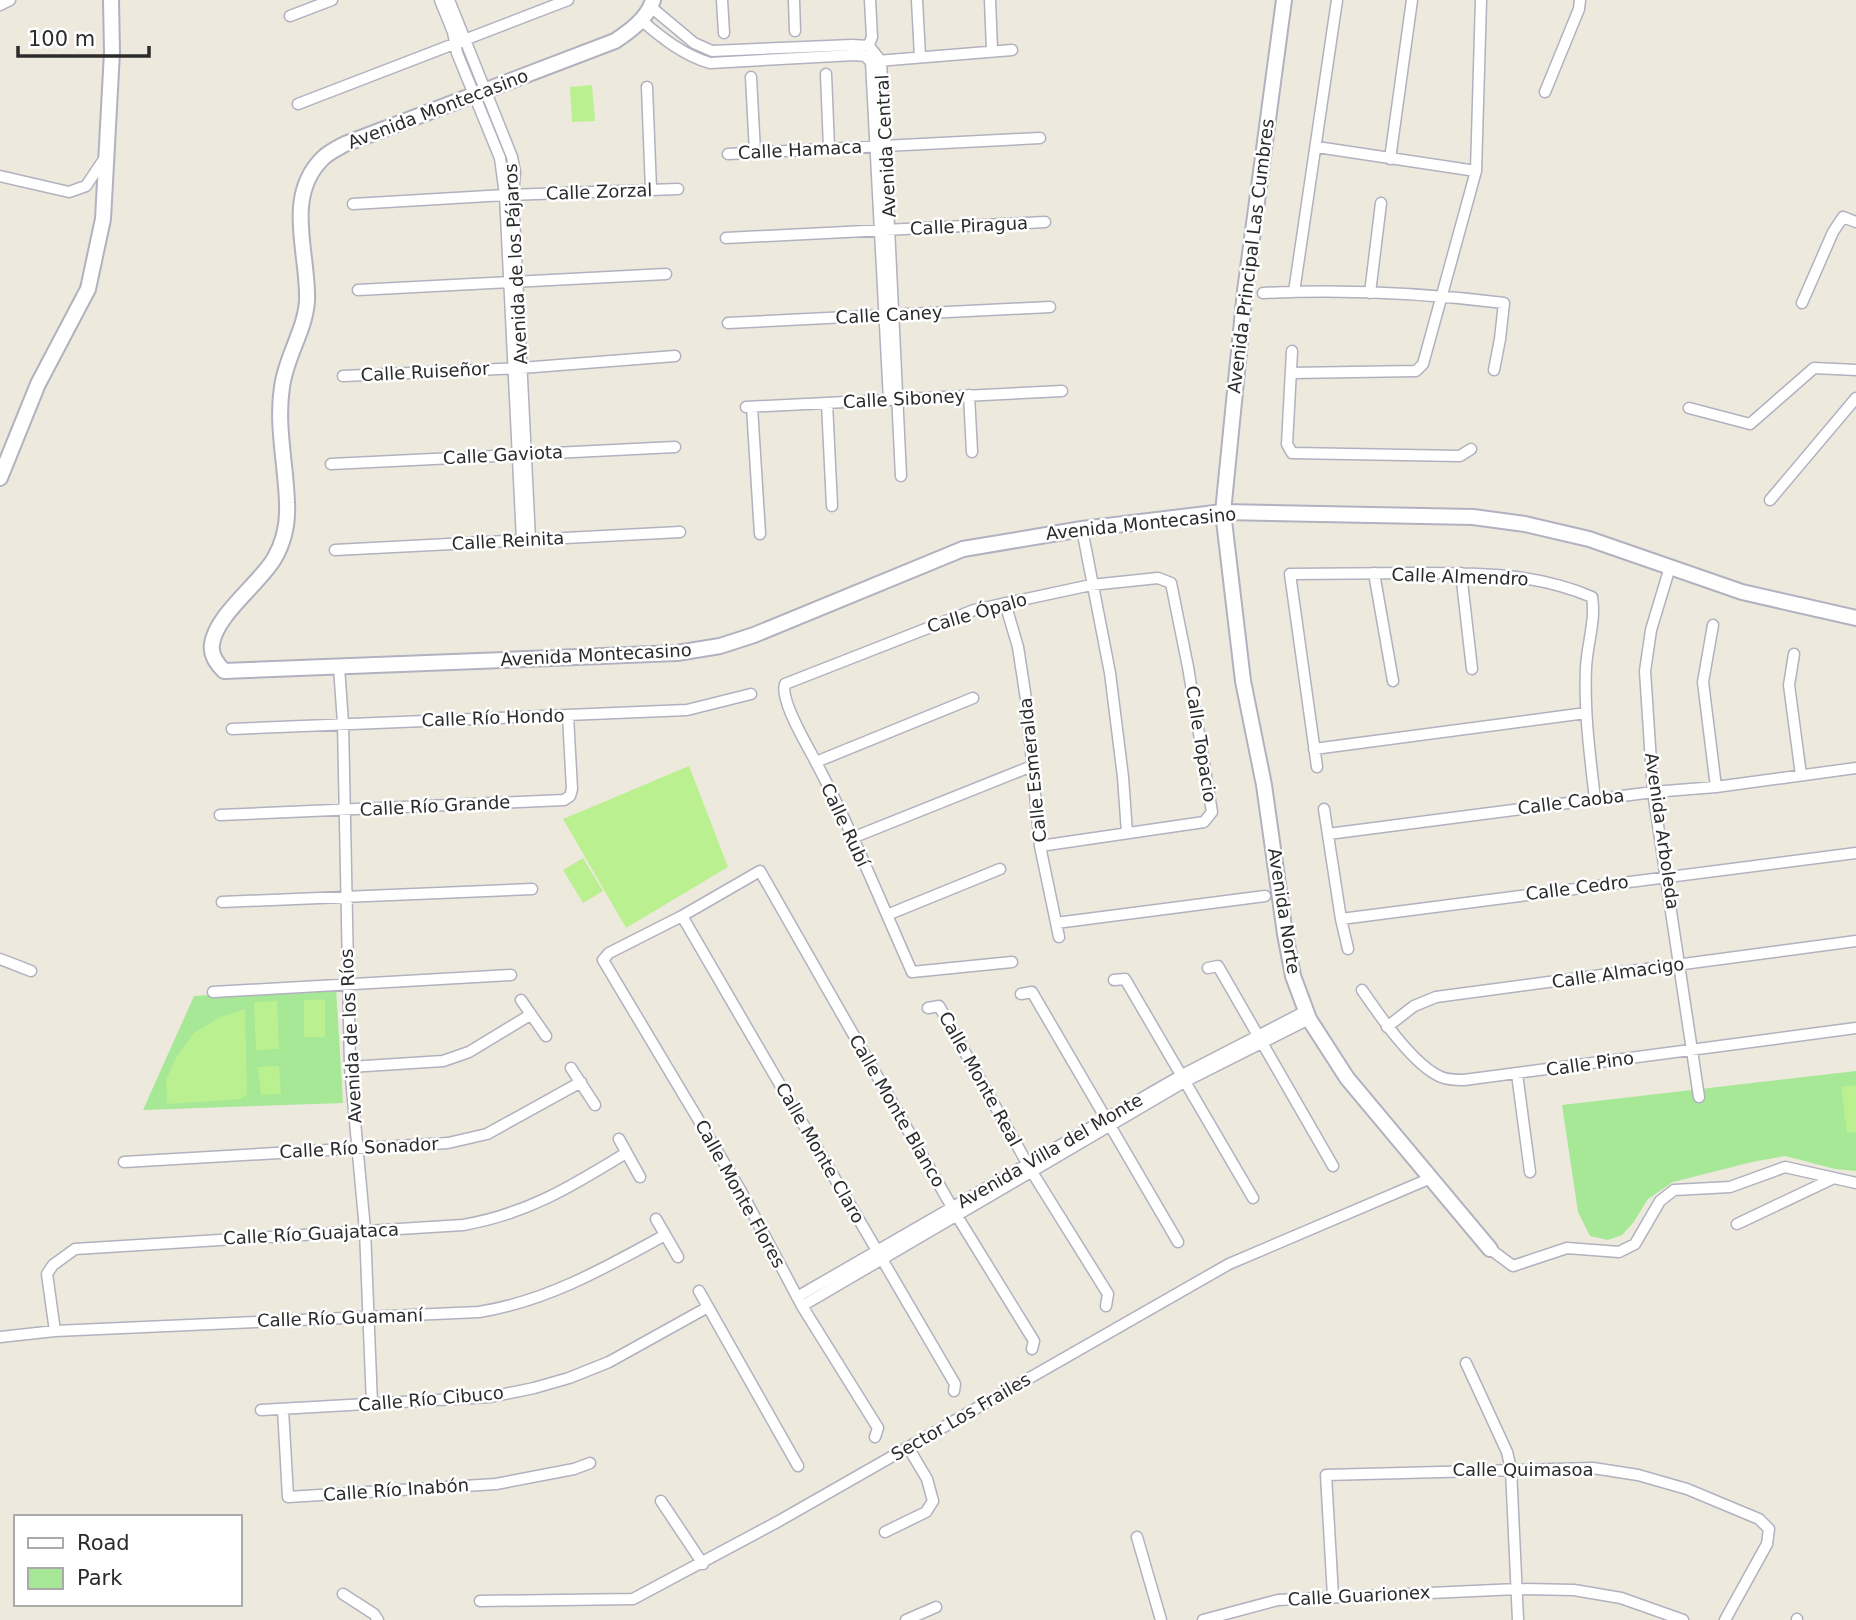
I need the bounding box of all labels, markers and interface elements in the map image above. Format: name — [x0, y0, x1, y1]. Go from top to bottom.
scale bar — [18, 14, 149, 58]
text: 100 m — [28, 27, 95, 51]
street label: Avenida Montecasino — [345, 64, 531, 153]
street label: Avenida Central — [871, 74, 900, 218]
street label: Avenida Principal Las Cumbres — [1223, 117, 1278, 394]
street label: Calle Hamaca — [737, 136, 863, 163]
street label: Avenida de los Pájaros — [500, 163, 531, 365]
street label: Calle Zorzal — [545, 179, 653, 204]
street label: Calle Piragua — [909, 212, 1029, 239]
street label: Calle Caney — [835, 301, 943, 328]
street label: Calle Ruiseñor — [360, 358, 490, 385]
street label: Calle Siboney — [842, 385, 966, 412]
street label: Calle Gaviota — [442, 441, 564, 468]
street label: Avenida Montecasino — [1045, 503, 1237, 544]
street label: Calle Reinita — [451, 527, 565, 554]
street label: Calle Almendro — [1391, 564, 1529, 589]
street label: Calle Ópalo — [924, 588, 1029, 637]
street label: Avenida Montecasino — [500, 639, 692, 670]
street label: Calle Topacio — [1182, 684, 1221, 804]
street label: Calle Esmeralda — [1014, 697, 1051, 844]
street label: Calle Río Hondo — [421, 705, 565, 730]
street label: Avenida Arboleda — [1641, 751, 1684, 911]
street label: Calle Rubí — [817, 780, 874, 871]
street label: Calle Caoba — [1516, 785, 1626, 818]
street label: Calle Río Grande — [359, 791, 511, 820]
street label: Avenida Norte — [1264, 846, 1305, 976]
street label: Calle Cedro — [1524, 871, 1630, 904]
street label: Avenida de los Ríos — [335, 948, 366, 1124]
street label: Calle Almacigo — [1550, 953, 1686, 992]
street label: Calle Monte Real — [935, 1008, 1026, 1150]
street label: Calle Monte Blanco — [845, 1031, 950, 1191]
street label: Calle Pino — [1545, 1047, 1635, 1080]
street label: Calle Monte Claro — [772, 1079, 869, 1227]
street label: Avenida Villa del Monte — [953, 1089, 1146, 1212]
street label: Calle Monte Flores — [691, 1116, 790, 1271]
street label: Calle Río Sonador — [279, 1133, 440, 1162]
street label: Calle Río Guajataca — [223, 1218, 399, 1249]
street label: Calle Río Guamaní — [257, 1304, 424, 1331]
street label: Sector Los Frailes — [887, 1368, 1034, 1465]
street label: Calle Río Cibuco — [357, 1382, 505, 1415]
street label: Calle Quimasoa — [1453, 1459, 1593, 1480]
street label: Calle Río Inabón — [322, 1474, 470, 1505]
legend — [14, 1515, 242, 1606]
text: Road — [77, 1531, 130, 1555]
text: Park — [77, 1566, 123, 1590]
street label: Calle Guarionex — [1287, 1581, 1431, 1610]

